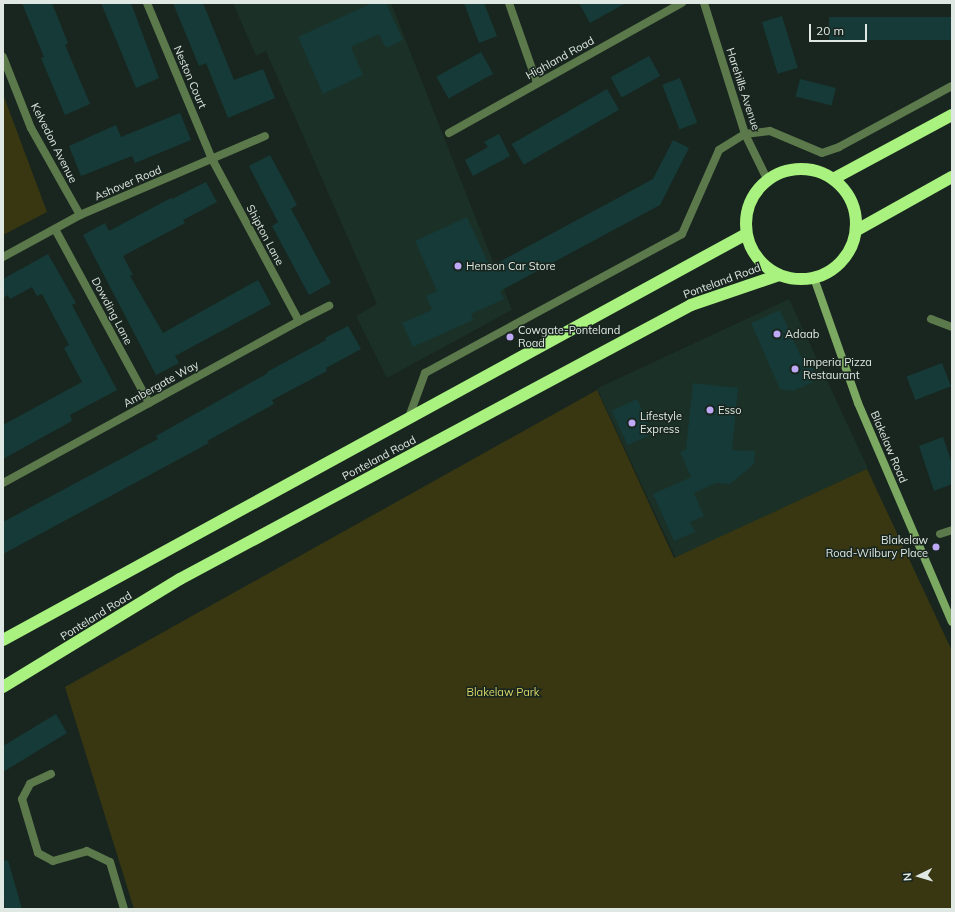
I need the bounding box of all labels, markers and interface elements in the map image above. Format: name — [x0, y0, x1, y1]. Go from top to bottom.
scale bar — [811, 16, 869, 42]
text: 20 m — [816, 23, 844, 38]
street label: Highland Road — [523, 34, 597, 82]
street label: Neston Court — [171, 44, 209, 110]
street label: Harehills Avenue — [723, 46, 763, 132]
street label: Kelvedon Avenue — [28, 101, 80, 185]
street label: Ashover Road — [92, 163, 164, 203]
street label: Shipton Lane — [243, 202, 287, 268]
place label: Henson Car Store — [466, 259, 556, 273]
marker: Henson Car Store — [453, 261, 463, 271]
street label: Ponteland Road — [681, 261, 763, 301]
street label: Dowding Lane — [89, 275, 135, 347]
place label: Cowgate-Ponteland Road — [518, 324, 620, 350]
place label: Adaab — [785, 327, 819, 341]
marker: Adaab — [772, 329, 782, 339]
marker: Cowgate-Ponteland Road — [505, 332, 515, 342]
place label: Imperia Pizza Restaurant — [803, 356, 872, 382]
street label: Ambergate Way — [121, 358, 201, 410]
marker: Imperia Pizza Restaurant — [790, 364, 800, 374]
place label: Esso — [718, 403, 742, 417]
marker: Esso — [705, 405, 715, 415]
street label: Blakelaw Road — [868, 409, 910, 485]
place label: Lifestyle Express — [640, 410, 682, 436]
marker: Lifestyle Express — [627, 418, 637, 428]
street label: Ponteland Road — [340, 433, 418, 483]
place label: Blakelaw Road-Wilbury Place — [826, 534, 928, 560]
marker: Blakelaw Road-Wilbury Place — [931, 542, 941, 552]
street label: Ponteland Road — [58, 589, 134, 643]
park label: Blakelaw Park — [467, 685, 539, 699]
north arrow — [899, 856, 939, 896]
text: N — [900, 872, 914, 882]

